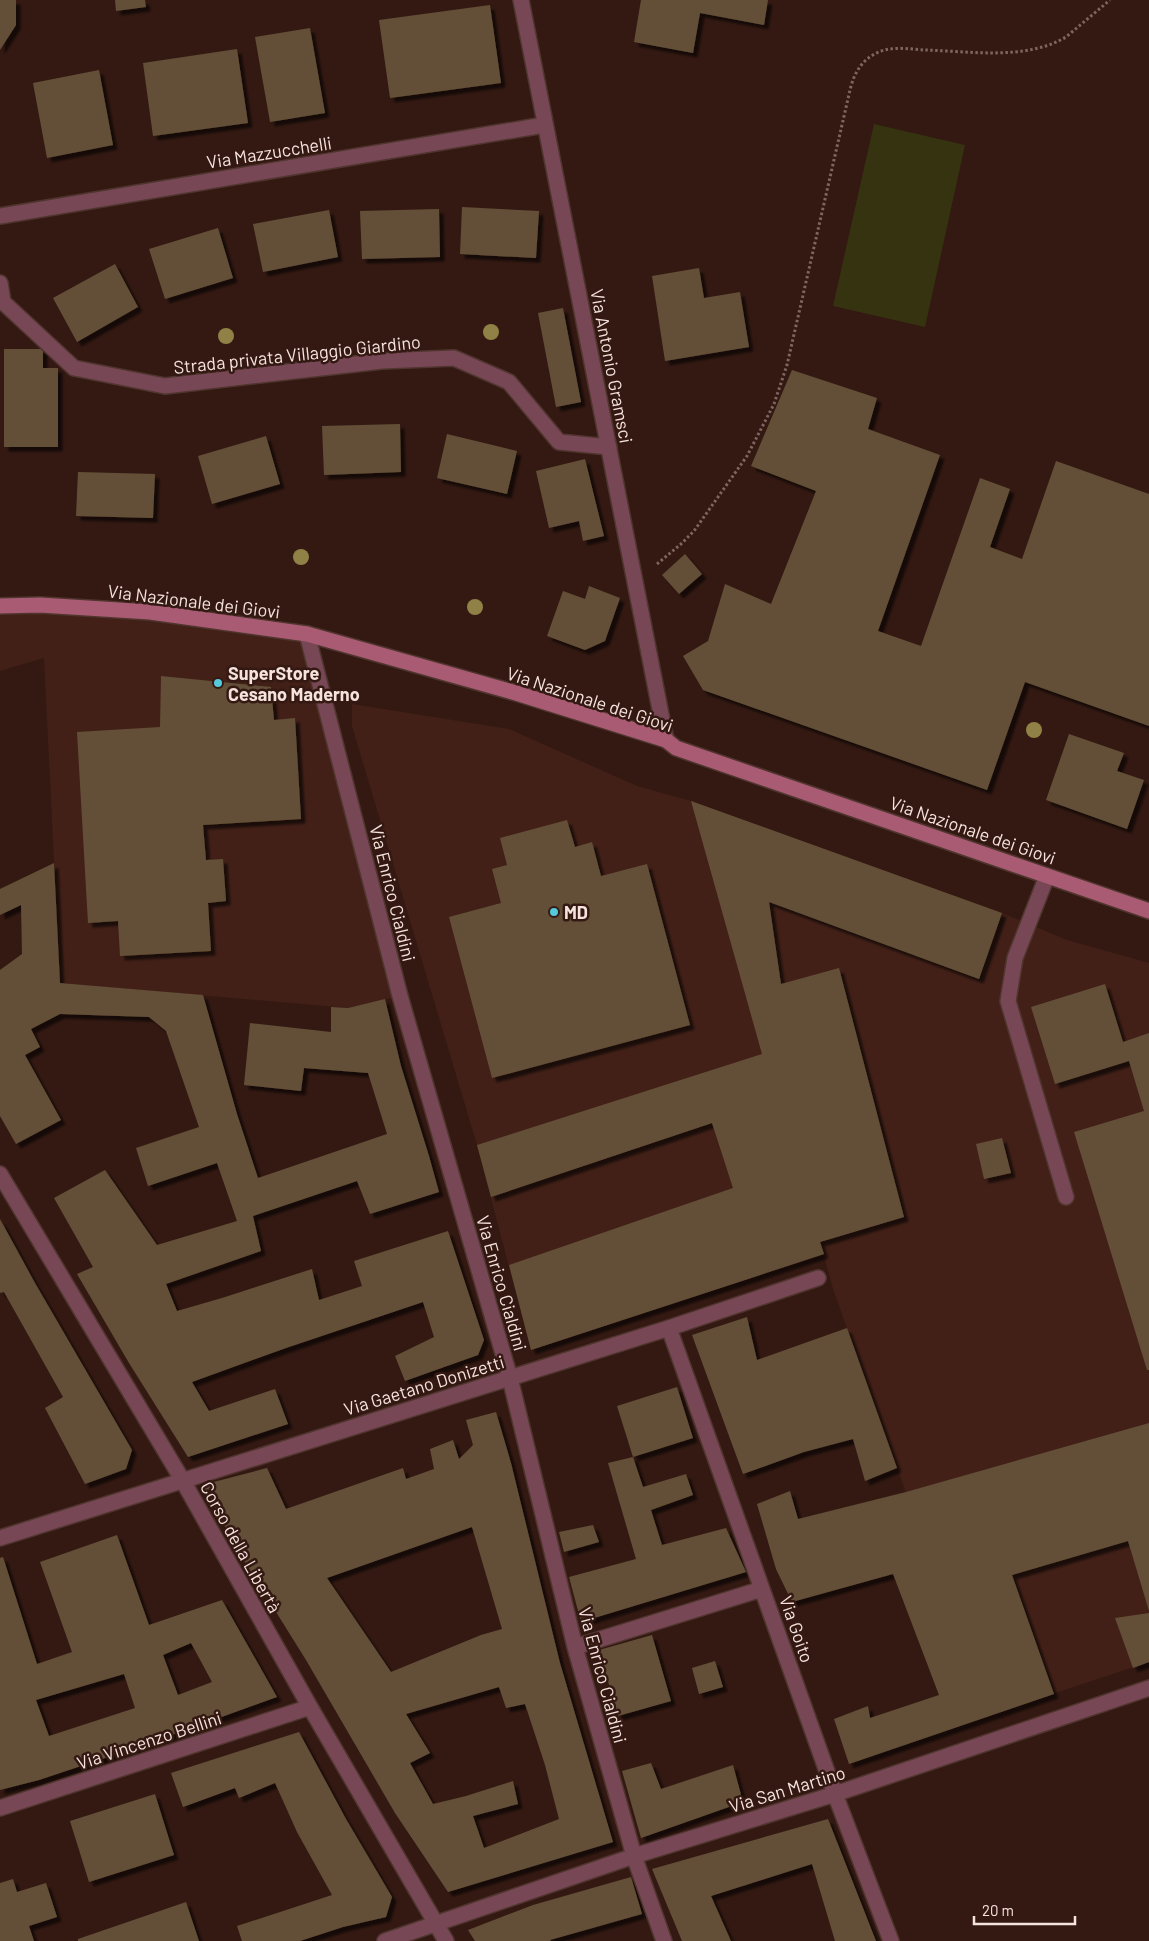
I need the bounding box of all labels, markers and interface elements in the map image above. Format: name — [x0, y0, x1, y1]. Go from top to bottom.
street label: Via Mazzucchelli — [205, 131, 333, 173]
street label: Via Antonio Gramsci — [586, 287, 638, 445]
street label: Strada privata Villaggio Giardino — [172, 330, 422, 378]
street label: Via Nazionale dei Giovi — [106, 579, 282, 623]
place label: SuperStore Cesano Maderno — [228, 662, 360, 705]
street label: Via Nazionale dei Giovi — [504, 662, 676, 736]
marker: SuperStore Cesano Maderno — [212, 677, 224, 689]
street label: Via Nazionale dei Giovi — [887, 791, 1059, 869]
street label: Via Enrico Cialdini — [365, 822, 421, 964]
place label: MD — [564, 901, 588, 923]
marker: MD — [548, 906, 560, 918]
street label: Via Enrico Cialdini — [472, 1213, 532, 1353]
street label: Via Gaetano Donizetti — [341, 1350, 507, 1420]
street label: Corso della Libertà — [196, 1478, 286, 1616]
street label: Via Goito — [775, 1593, 819, 1665]
street label: Via Enrico Cialdini — [574, 1605, 632, 1745]
street label: Via Vincenzo Bellini — [74, 1706, 224, 1774]
street label: Via San Martino — [726, 1761, 848, 1817]
scale bar — [974, 1894, 1075, 1926]
text: 20 m — [982, 1901, 1014, 1919]

